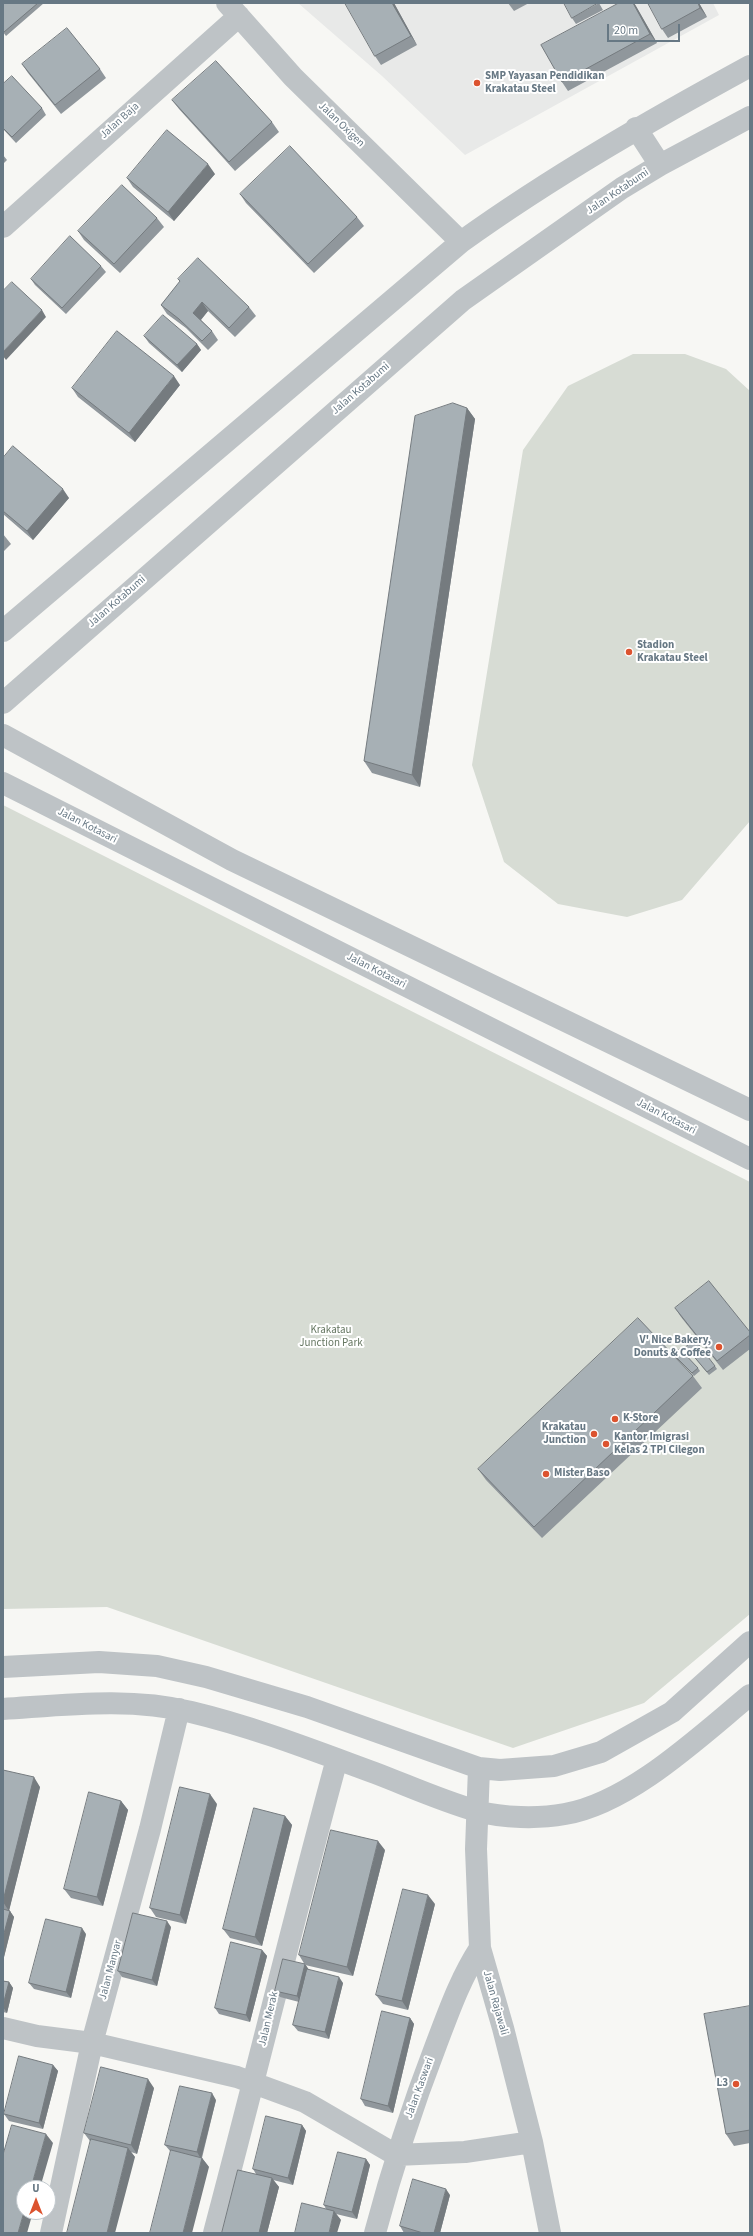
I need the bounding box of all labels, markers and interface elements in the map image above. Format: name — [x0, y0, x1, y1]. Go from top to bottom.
scale bar — [609, 16, 682, 42]
text: 20 m — [614, 22, 638, 39]
place label: SMP Yayasan Pendidikan Krakatau Steel — [485, 70, 604, 96]
marker: SMP Yayasan Pendidikan Krakatau Steel — [472, 78, 482, 88]
street label: Jalan Baja — [98, 100, 142, 142]
street label: Jalan Oxigen — [315, 100, 367, 150]
street label: Jalan Kotabumi — [584, 166, 652, 218]
street label: Jalan Kotabumi — [329, 360, 393, 418]
street label: Jalan Kotabumi — [85, 573, 149, 631]
place label: Stadion Krakatau Steel — [637, 639, 708, 665]
marker: Stadion Krakatau Steel — [624, 647, 634, 657]
street label: Jalan Kotasari — [55, 805, 119, 847]
street label: Jalan Kotasari — [344, 950, 408, 992]
street label: Jalan Kotasari — [634, 1096, 698, 1138]
park label: Krakatau Junction Park — [299, 1324, 363, 1350]
place label: V' Nice Bakery, Donuts & Coffee — [634, 1334, 711, 1360]
marker: V' Nice Bakery, Donuts & Coffee — [714, 1342, 724, 1352]
place label: K-Store — [623, 1412, 658, 1426]
marker: K-Store — [610, 1414, 620, 1424]
place label: Krakatau Junction — [542, 1421, 586, 1447]
marker: Krakatau Junction — [589, 1429, 599, 1439]
place label: Kantor Imigrasi Kelas 2 TPI Cilegon — [614, 1431, 705, 1457]
marker: Kantor Imigrasi Kelas 2 TPI Cilegon — [601, 1439, 611, 1449]
place label: Mister Baso — [554, 1467, 610, 1481]
marker: Mister Baso — [541, 1469, 551, 1479]
street label: Jalan Manyar — [97, 1939, 125, 2001]
street label: Jalan Rajawali — [480, 1969, 510, 2037]
street label: Jalan Merak — [256, 1991, 282, 2047]
street label: Jalan Kaswari — [403, 2056, 437, 2120]
place label: L3 — [716, 2077, 728, 2091]
marker: L3 — [731, 2079, 741, 2089]
north arrow — [16, 2180, 56, 2220]
text: U — [32, 2181, 40, 2196]

